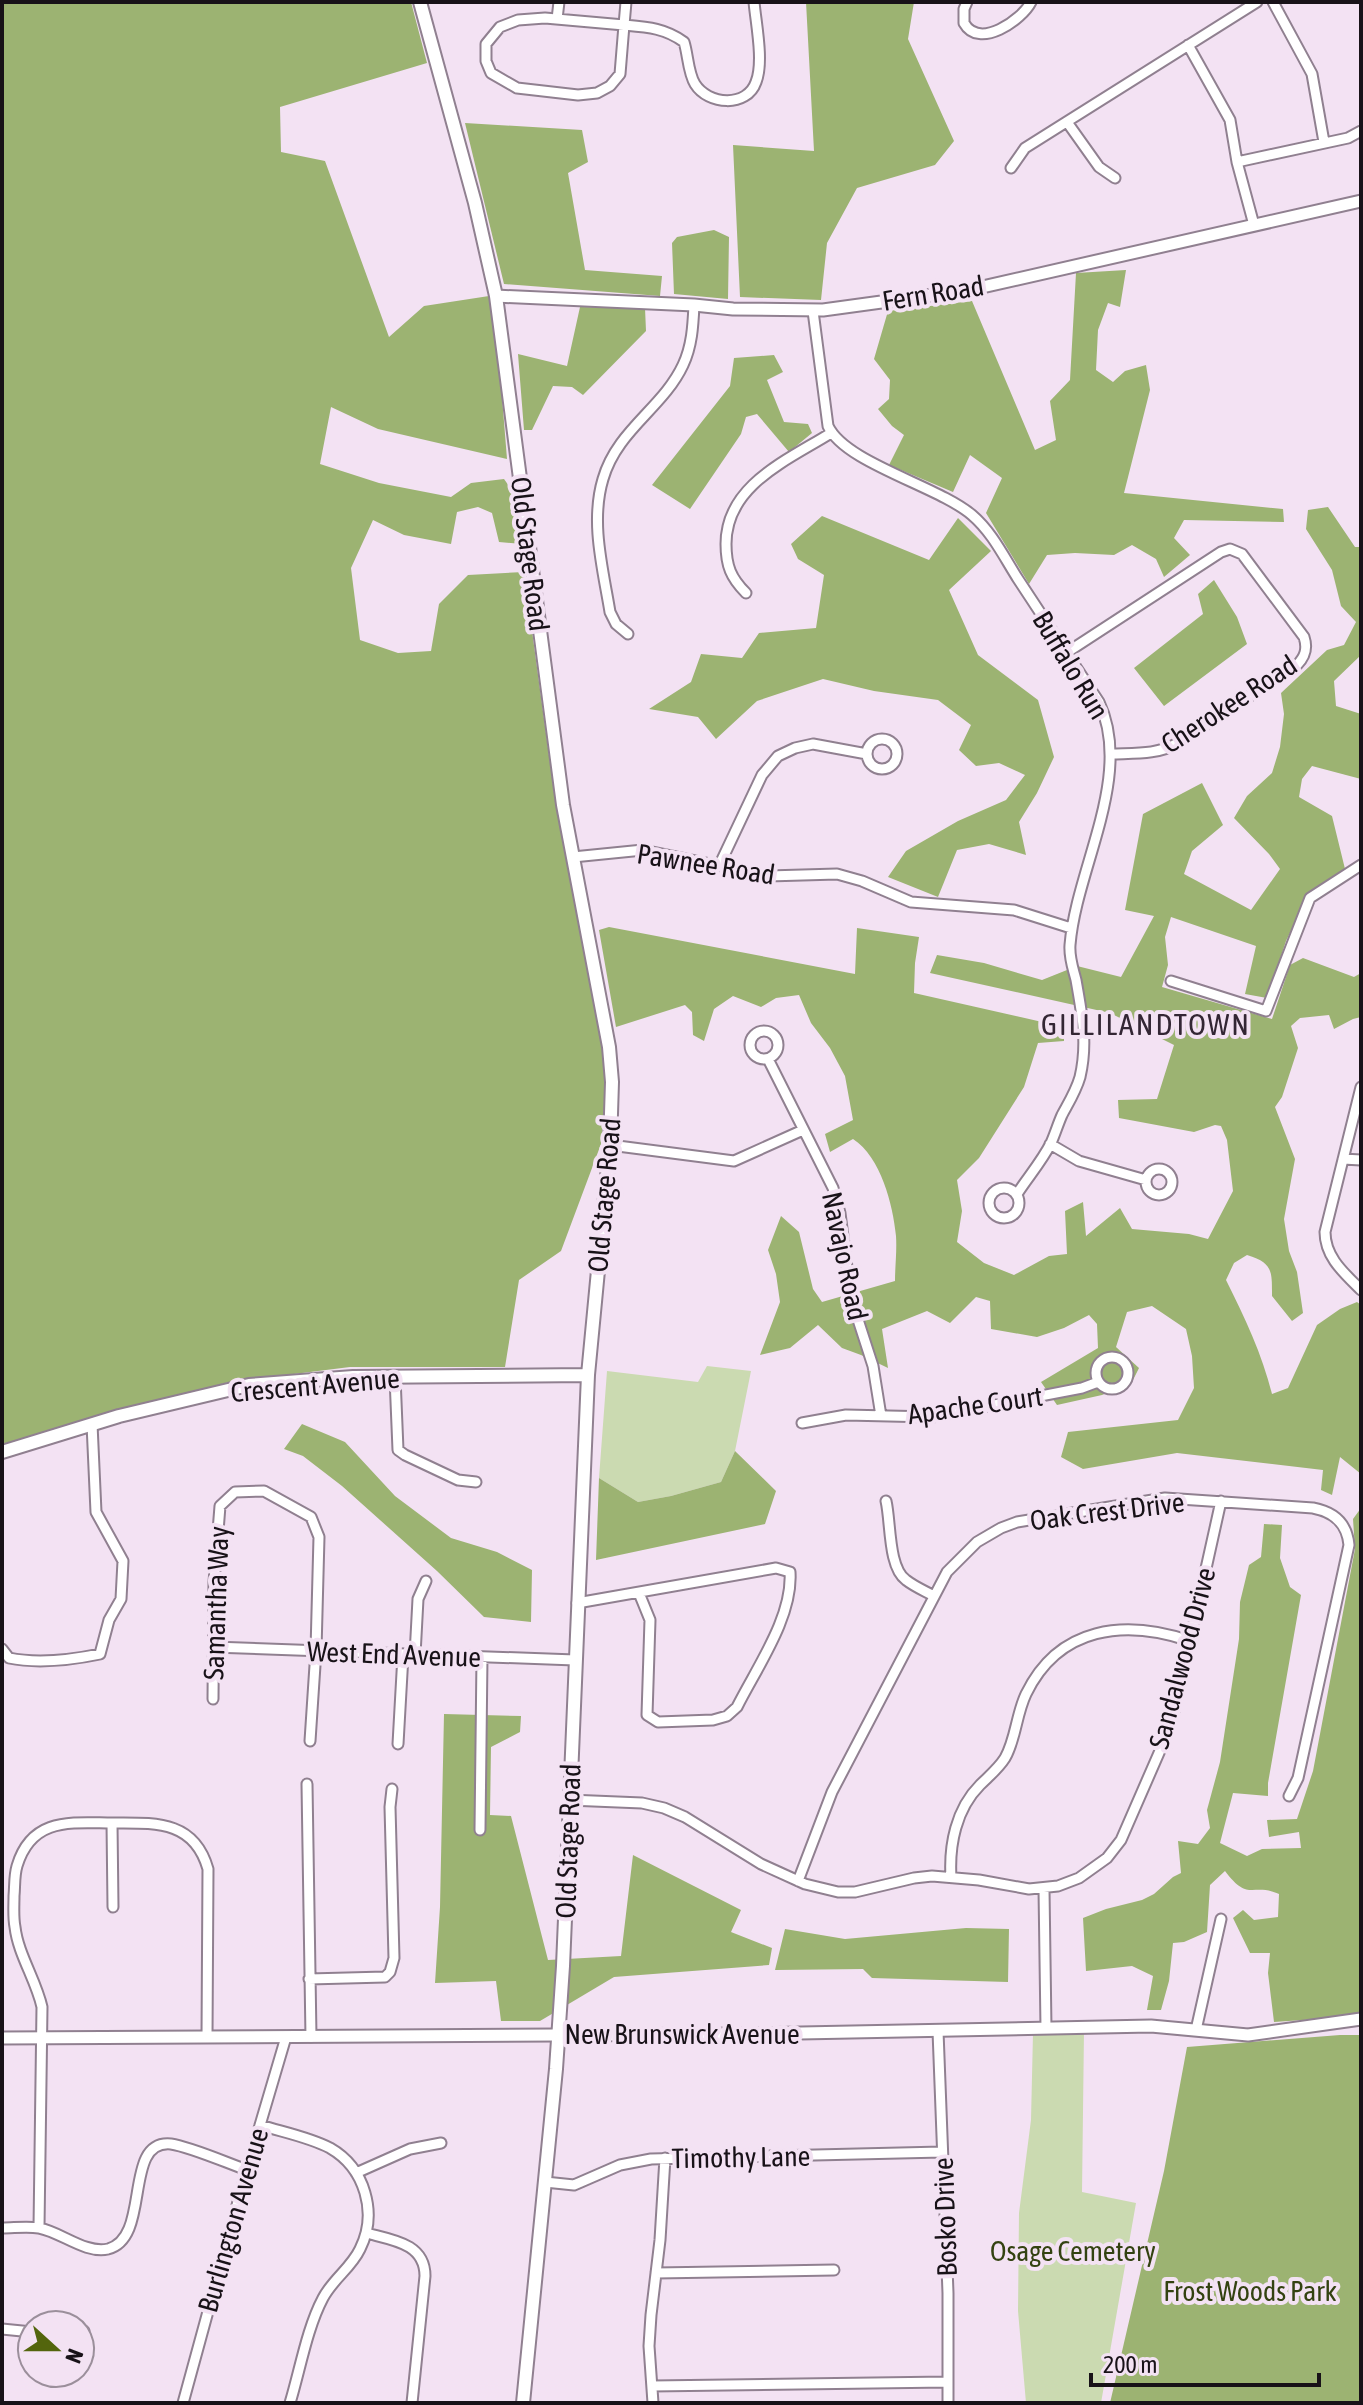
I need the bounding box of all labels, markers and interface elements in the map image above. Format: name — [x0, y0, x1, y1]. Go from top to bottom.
street label: Fern Road — [880, 269, 986, 317]
street label: Old Stage Road — [505, 475, 555, 633]
street label: Buffalo Run — [1026, 605, 1116, 725]
street label: Cherokee Road — [1155, 648, 1303, 760]
street label: Pawnee Road — [635, 837, 777, 891]
district label: GILLILANDTOWN — [1041, 1007, 1251, 1041]
street label: Old Stage Road — [581, 1116, 627, 1274]
street label: Navajo Road — [816, 1189, 874, 1323]
street label: Crescent Avenue — [229, 1362, 401, 1408]
street label: Apache Court — [906, 1380, 1044, 1430]
street label: Oak Crest Drive — [1028, 1486, 1186, 1536]
street label: Samantha Way — [197, 1525, 235, 1681]
street label: Sandalwood Drive — [1142, 1564, 1222, 1752]
street label: West End Avenue — [306, 1635, 482, 1673]
street label: Old Stage Road — [549, 1763, 587, 1919]
street label: New Brunswick Avenue — [564, 2018, 800, 2050]
street label: Burlington Avenue — [191, 2124, 275, 2316]
street label: Timothy Lane — [671, 2140, 811, 2174]
street label: Bosko Drive — [927, 2157, 963, 2277]
park label: Osage Cemetery — [990, 2235, 1156, 2267]
park label: Frost Woods Park — [1163, 2275, 1337, 2307]
north arrow — [16, 2309, 96, 2389]
scale bar — [1091, 2337, 1319, 2387]
text: N — [60, 2345, 89, 2367]
text: 200 m — [1103, 2351, 1157, 2378]

